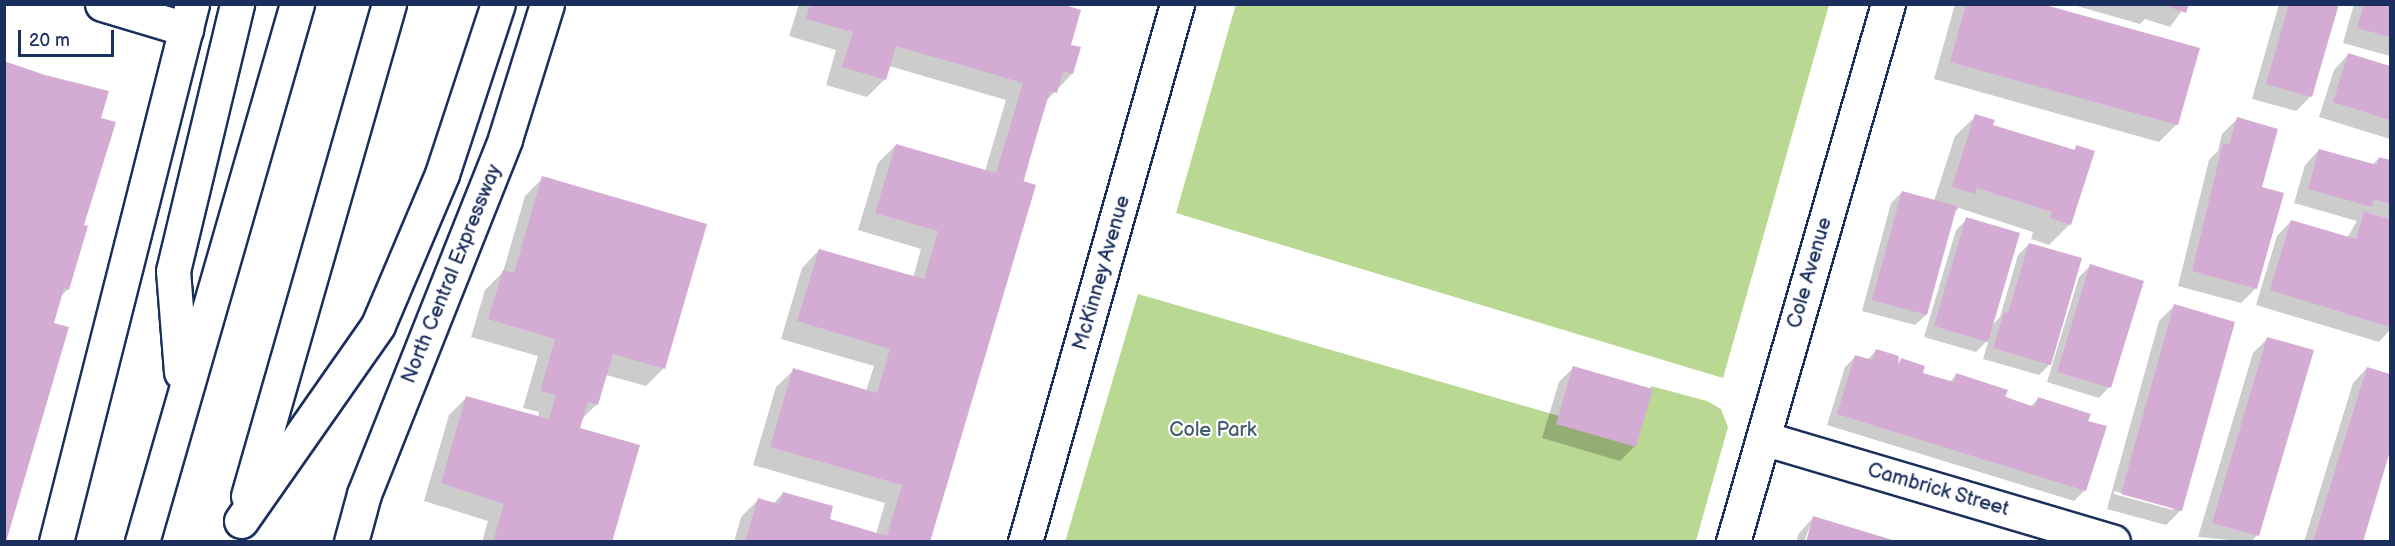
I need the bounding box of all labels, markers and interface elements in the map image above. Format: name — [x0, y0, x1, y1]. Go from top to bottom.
scale bar — [21, 18, 117, 56]
text: 20 m — [29, 30, 70, 51]
street label: North Central Expressway — [397, 161, 507, 387]
street label: McKinney Avenue — [1068, 192, 1136, 354]
street label: Cole Avenue — [1783, 215, 1837, 331]
park label: Cole Park — [1169, 418, 1257, 442]
street label: Cambrick Street — [1864, 458, 2012, 522]

